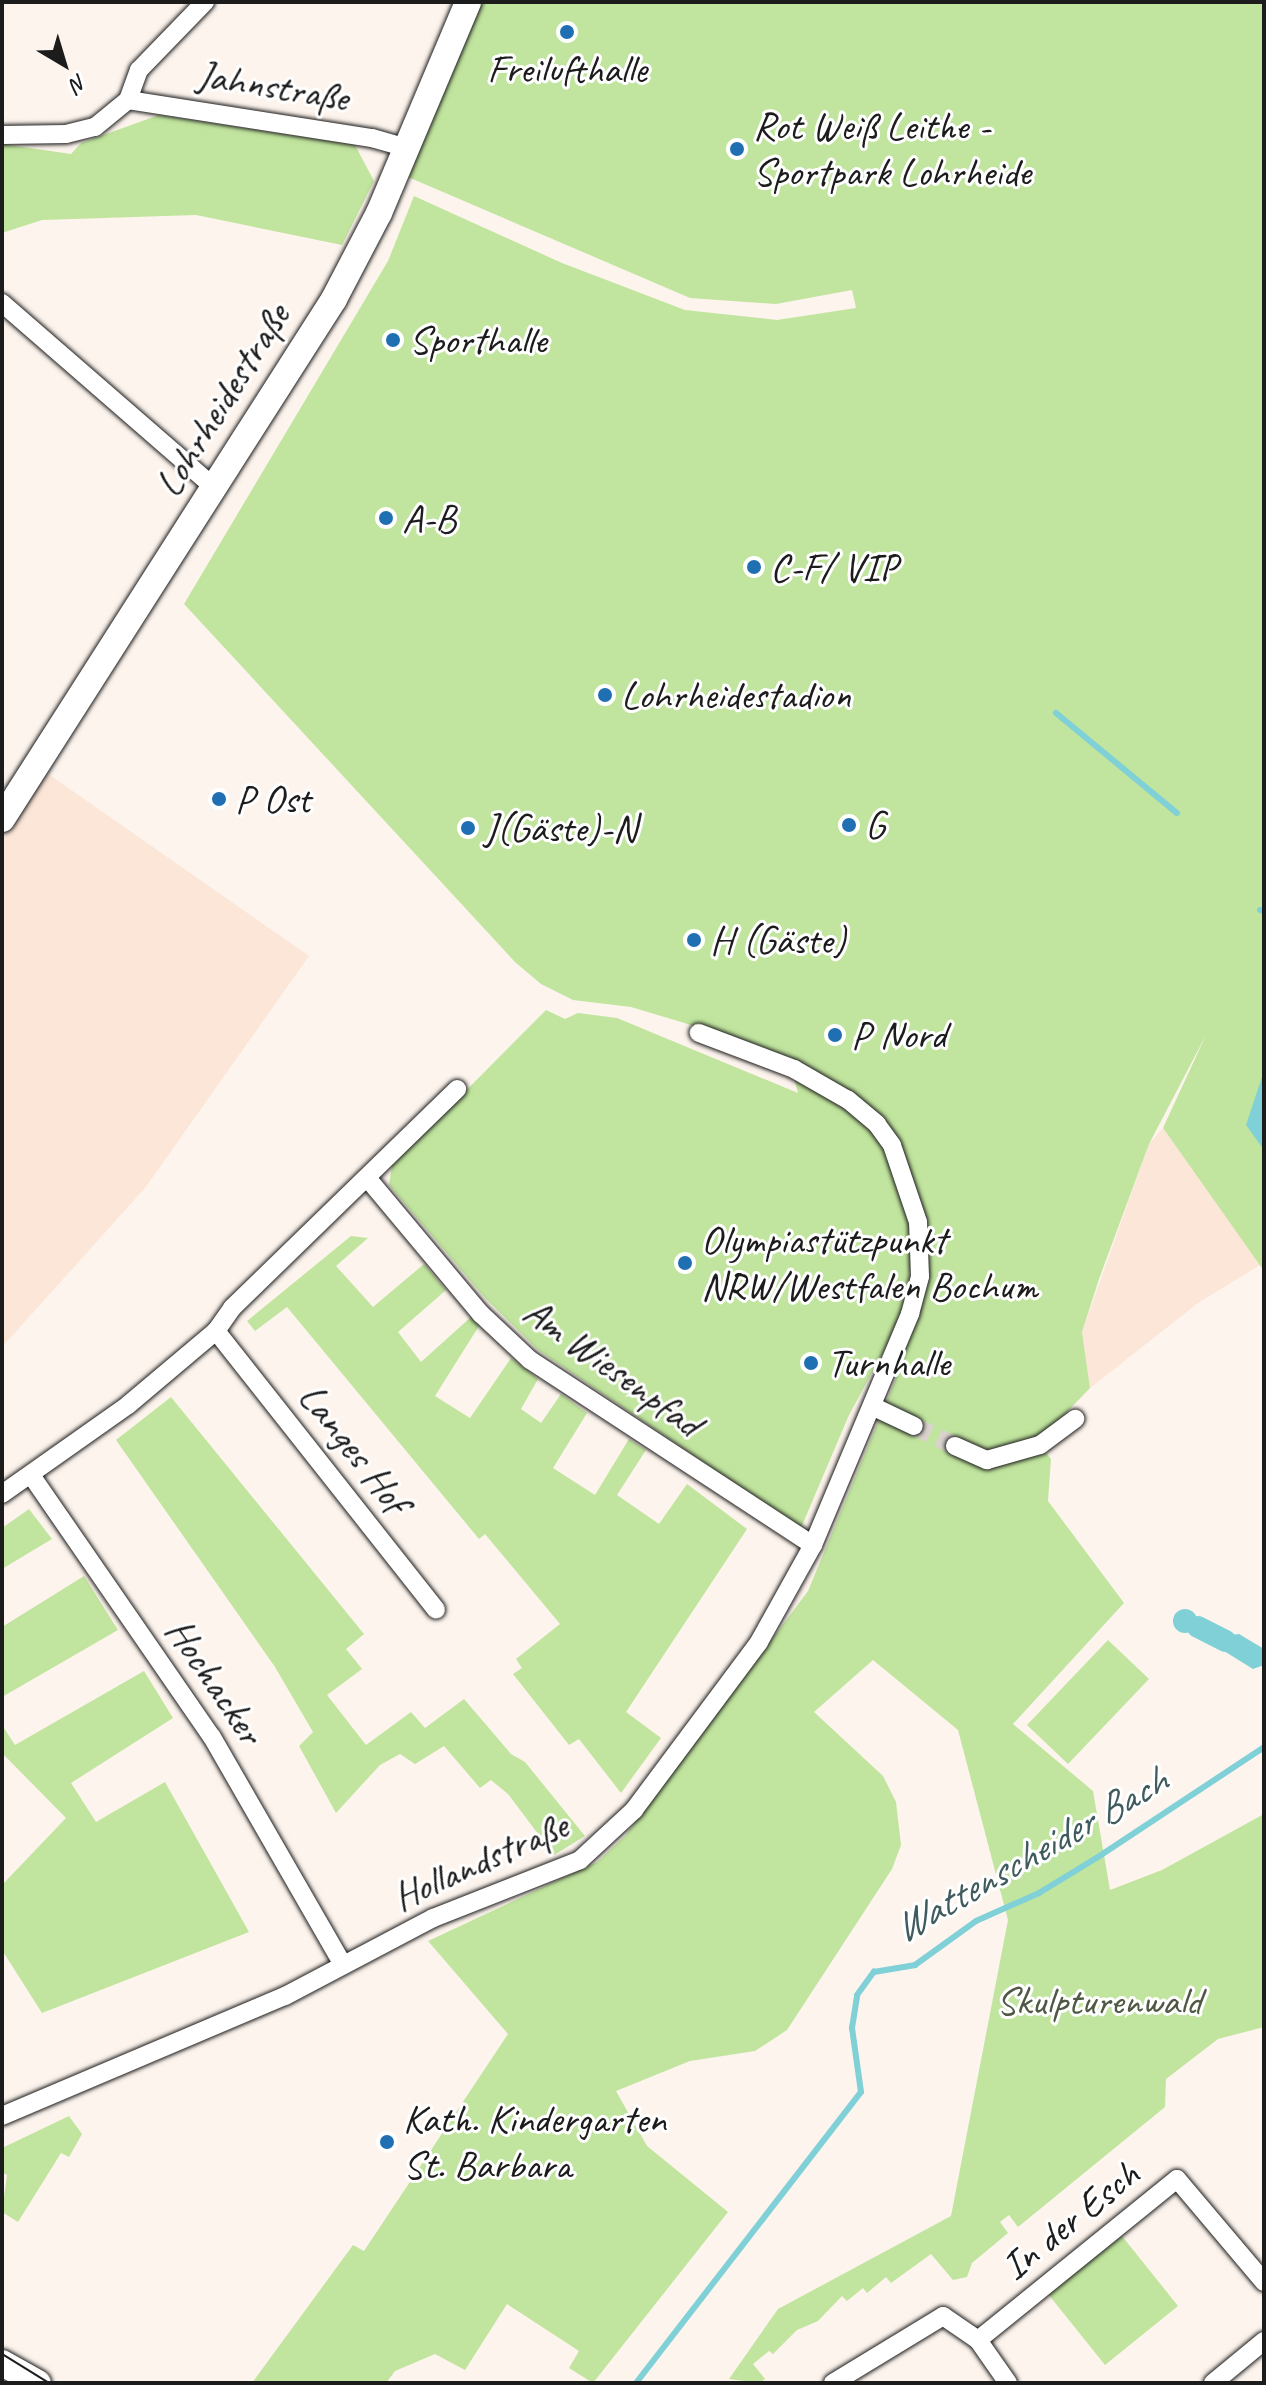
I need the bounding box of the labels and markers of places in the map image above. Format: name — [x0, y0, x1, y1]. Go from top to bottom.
marker: Freilufthalle — [558, 23, 576, 41]
place label: Freilufthalle — [487, 45, 647, 93]
place label: Rot Weiß Leithe - Sportpark Lohrheide — [753, 102, 1031, 196]
marker: Rot Weiß Leithe - Sportpark Lohrheide — [728, 140, 746, 158]
place label: Sporthalle — [409, 316, 546, 364]
marker: Sporthalle — [384, 331, 402, 349]
place label: A-B — [402, 494, 456, 542]
marker: A-B — [377, 509, 395, 527]
place label: C-F/ VIP — [770, 543, 897, 591]
marker: C-F/ VIP — [745, 558, 763, 576]
place label: Lohrheidestadion — [621, 671, 851, 719]
marker: Lohrheidestadion — [596, 686, 614, 704]
place label: P Ost — [235, 775, 310, 823]
marker: P Ost — [210, 790, 228, 808]
place label: G — [865, 801, 884, 849]
place label: J(Gäste)-N — [484, 804, 636, 852]
marker: G — [840, 816, 858, 834]
marker: J(Gäste)-N — [459, 819, 477, 837]
place label: H (Gäste) — [710, 916, 845, 964]
marker: H (Gäste) — [685, 931, 703, 949]
place label: P Nord — [851, 1011, 947, 1059]
marker: P Nord — [826, 1026, 844, 1044]
place label: Olympiastützpunkt NRW/Westfalen Bochum — [701, 1216, 1034, 1310]
marker: Olympiastützpunkt NRW/Westfalen Bochum — [676, 1254, 694, 1272]
place label: Turnhalle — [827, 1339, 950, 1387]
marker: Turnhalle — [802, 1354, 820, 1372]
place label: Kath. Kindergarten St. Barbara — [403, 2095, 666, 2189]
marker: Kath. Kindergarten St. Barbara — [378, 2133, 396, 2151]

